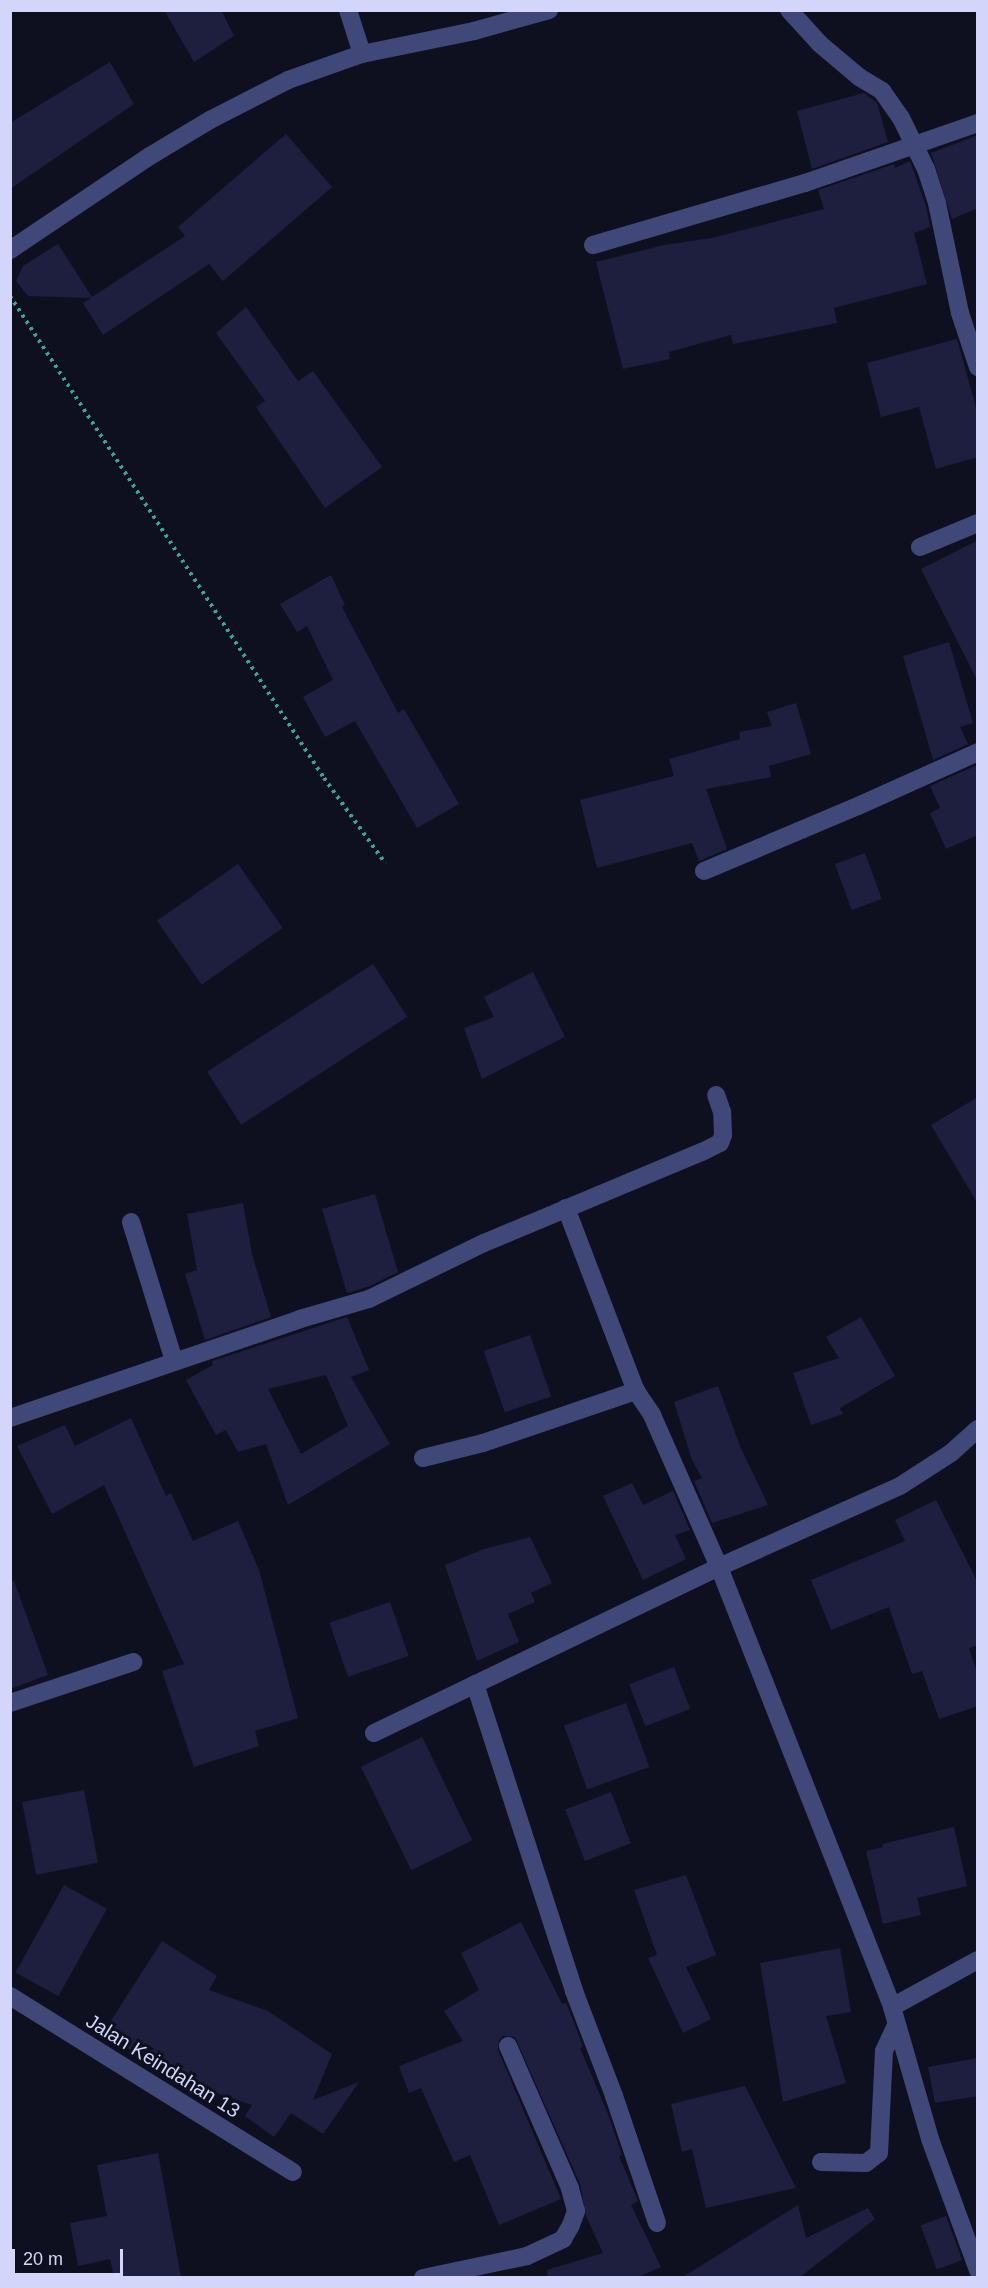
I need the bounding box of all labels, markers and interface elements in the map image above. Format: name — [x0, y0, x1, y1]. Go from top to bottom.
street label: Jalan Keindahan 13 — [82, 2009, 244, 2123]
scale bar — [15, 2237, 126, 2275]
text: 20 m — [23, 2249, 63, 2269]

